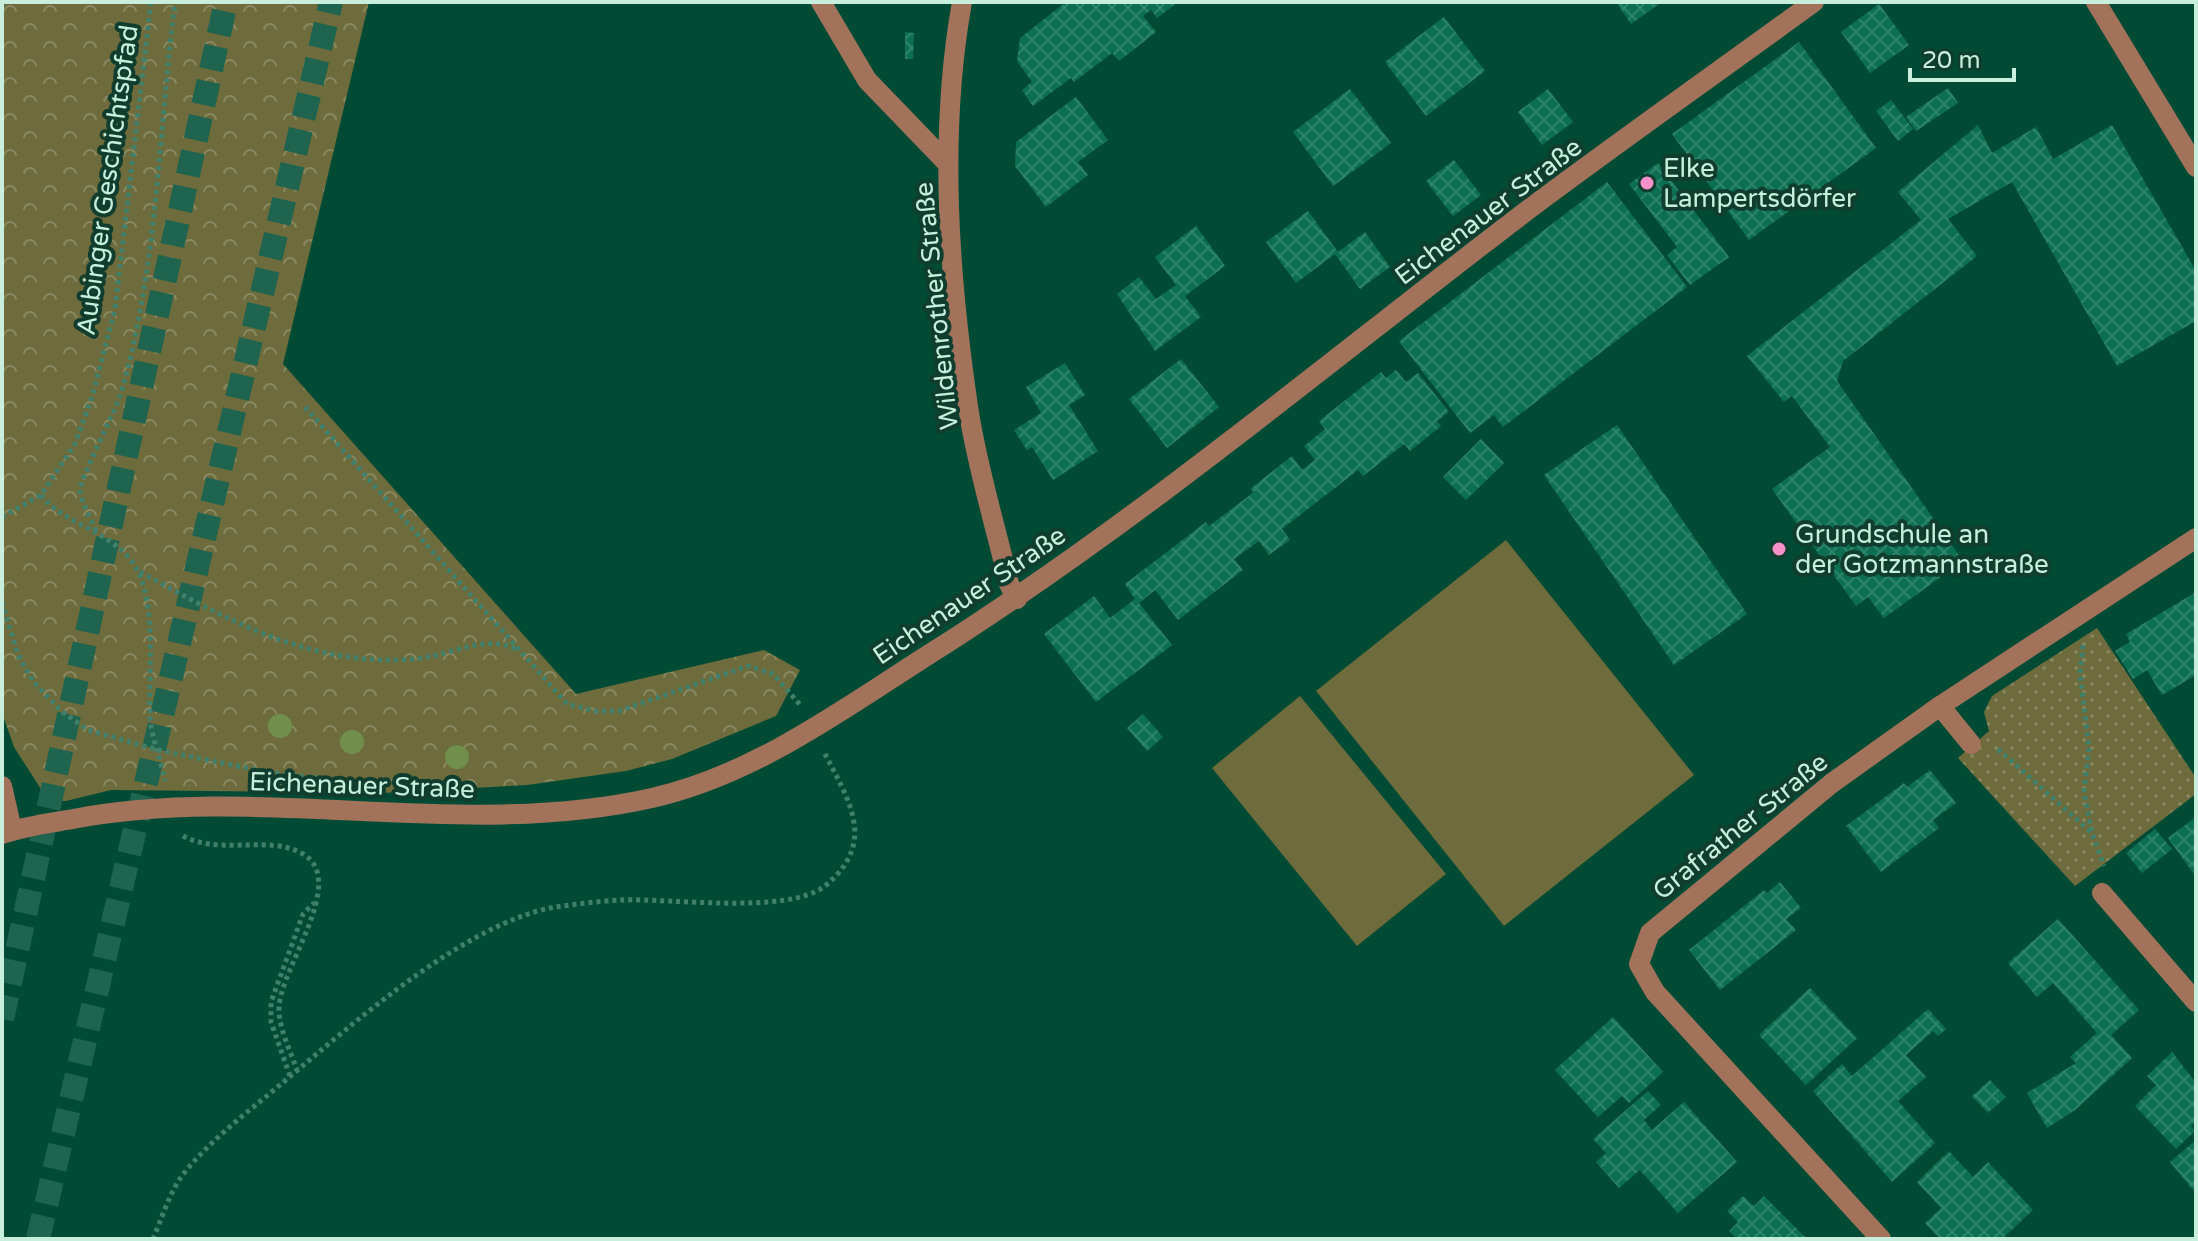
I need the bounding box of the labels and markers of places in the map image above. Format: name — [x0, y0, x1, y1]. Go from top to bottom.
place label: Elke Lampertsdörfer — [1663, 153, 1856, 214]
marker: Elke Lampertsdörfer — [1638, 174, 1656, 192]
place label: Grundschule an der Gotzmannstraße — [1795, 519, 2049, 580]
marker: Grundschule an der Gotzmannstraße — [1770, 540, 1788, 558]

